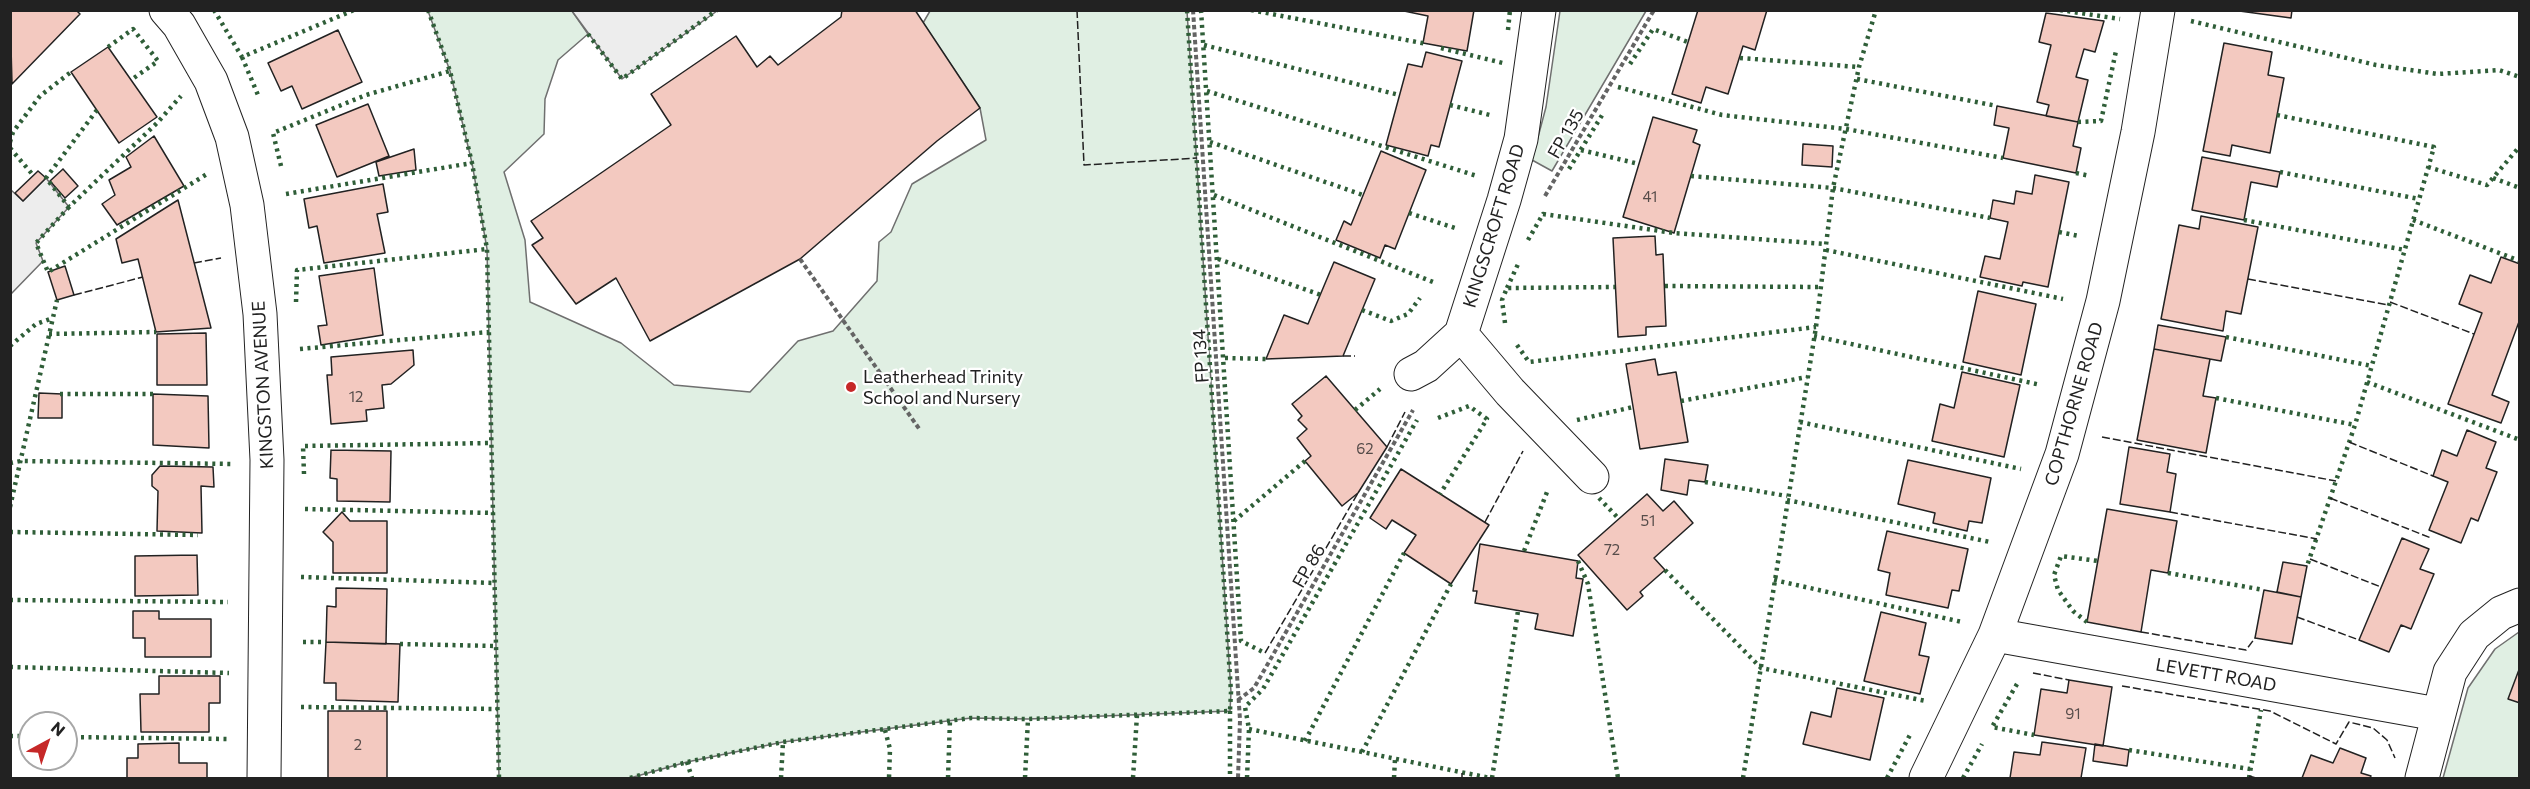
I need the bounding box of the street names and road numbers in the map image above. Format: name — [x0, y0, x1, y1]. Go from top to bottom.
street label: FP 135 — [1543, 105, 1589, 163]
street label: KINGSCROFT ROAD — [1459, 141, 1529, 311]
street label: KINGSTON AVENUE — [248, 300, 278, 470]
street label: COPTHORNE ROAD — [2040, 320, 2108, 488]
street label: FP 134 — [1188, 328, 1214, 384]
street label: FP 86 — [1288, 540, 1330, 592]
street label: LEVETT ROAD — [2154, 654, 2278, 696]

